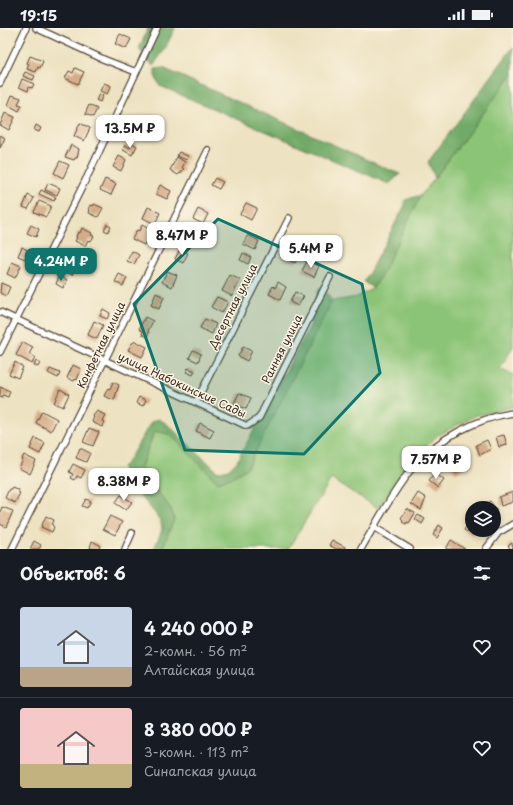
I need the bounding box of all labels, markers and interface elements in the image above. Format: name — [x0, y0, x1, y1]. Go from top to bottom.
text: 19:15 — [20, 3, 57, 26]
pin: 13.5M ₽ — [93, 115, 167, 149]
text: 13.5M ₽ — [105, 118, 155, 137]
pin: 8.47M ₽ — [145, 222, 219, 256]
text: 8.47M ₽ — [156, 225, 208, 244]
pin: 5.4M ₽ — [278, 235, 344, 269]
text: 5.4M ₽ — [289, 238, 333, 257]
pin: 4.24M ₽ — [24, 248, 98, 282]
text: 4.24M ₽ — [34, 251, 88, 270]
street label: Десертная улица — [203, 260, 261, 352]
street label: Конфетная улица — [72, 298, 129, 391]
street label: Ранняя улица — [257, 311, 306, 386]
street label: улица Набокинские Сады — [115, 347, 249, 422]
pin: 7.57M ₽ — [399, 446, 473, 480]
text: 7.57M ₽ — [411, 449, 461, 468]
pin: 8.38M ₽ — [87, 468, 161, 502]
text: 8.38M ₽ — [97, 471, 151, 490]
map controls — [465, 501, 501, 537]
button: layers — [465, 501, 501, 537]
text: Объектов: 6 — [20, 560, 126, 586]
icon: filters — [471, 562, 493, 584]
text: 4 240 000 ₽ — [144, 615, 253, 641]
icon: home — [52, 623, 100, 671]
icon: heart — [471, 636, 493, 658]
text: 2-комн. · 56 m² — [144, 641, 247, 660]
text: Алтайская улица — [144, 660, 255, 679]
text: 8 380 000 ₽ — [144, 716, 252, 742]
icon: home — [52, 724, 100, 772]
icon: heart — [471, 737, 493, 759]
text: 3-комн. · 113 m² — [144, 742, 249, 761]
text: Синапская улица — [144, 761, 256, 780]

